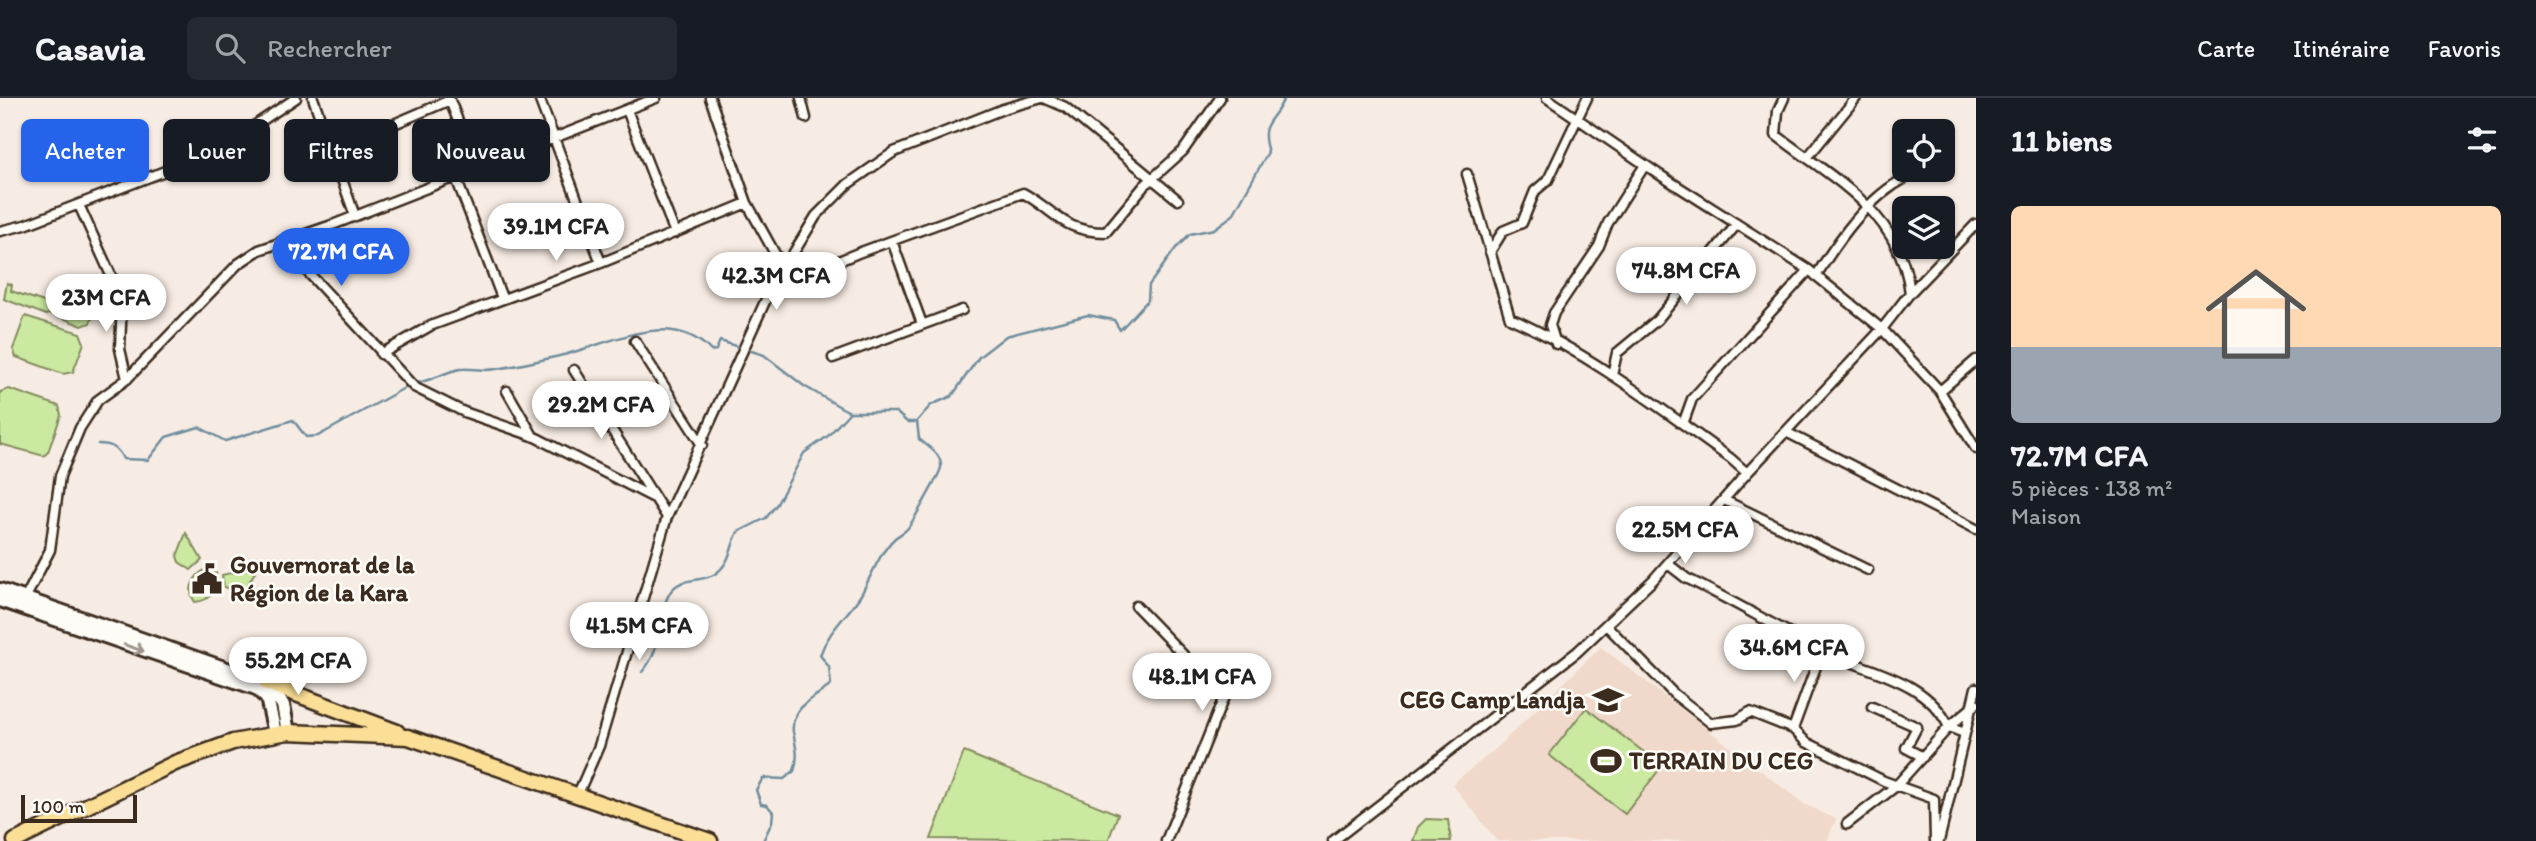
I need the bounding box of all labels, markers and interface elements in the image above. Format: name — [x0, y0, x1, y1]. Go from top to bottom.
search box — [187, 17, 677, 80]
text: Casavia — [35, 29, 145, 68]
icon: search — [211, 29, 249, 67]
text: Rechercher — [267, 32, 392, 64]
text: Carte — [2197, 34, 2255, 63]
text: Itinéraire — [2293, 34, 2390, 63]
text: Favoris — [2428, 34, 2501, 63]
chip: Acheter — [21, 119, 149, 182]
chip: Louer — [163, 119, 270, 182]
chip: Filtres — [284, 119, 398, 182]
chip: Nouveau — [412, 119, 550, 182]
map controls — [1892, 119, 1955, 259]
button: locate — [1892, 119, 1955, 182]
icon: filters — [2463, 121, 2501, 159]
text: 11 biens — [2011, 122, 2113, 159]
button: layers — [1892, 196, 1955, 259]
pin: 39.1M CFA — [476, 204, 636, 263]
text: 39.1M CFA — [503, 212, 609, 240]
pin: 72.7M CFA — [261, 228, 421, 288]
text: 72.7M CFA — [288, 237, 394, 265]
pin: 74.8M CFA — [1606, 248, 1766, 307]
icon: home — [2193, 251, 2319, 377]
pin: 42.3M CFA — [696, 252, 856, 312]
text: 74.8M CFA — [1632, 256, 1740, 284]
text: 42.3M CFA — [722, 261, 830, 289]
pin: 23M CFA — [41, 274, 171, 334]
text: 23M CFA — [61, 283, 151, 311]
pin: 29.2M CFA — [521, 382, 681, 441]
text: 29.2M CFA — [548, 390, 654, 418]
text: 72.7M CFA — [2011, 437, 2148, 474]
text: 5 pièces · 138 m² — [2011, 474, 2172, 502]
text: Maison — [2011, 502, 2081, 530]
pin: 22.5M CFA — [1605, 506, 1765, 566]
text: 22.5M CFA — [1632, 515, 1738, 543]
place label: Gouvernorat de la Région de la Kara — [230, 550, 415, 608]
public building icon: Gouvernorat de la Région de la Kara — [190, 562, 224, 596]
pin: 41.5M CFA — [559, 602, 719, 662]
text: 41.5M CFA — [586, 611, 692, 639]
pin: 34.6M CFA — [1714, 624, 1874, 684]
text: 34.6M CFA — [1740, 633, 1848, 661]
pin: 55.2M CFA — [218, 638, 378, 697]
one-way arrow — [122, 643, 144, 655]
text: 55.2M CFA — [245, 646, 351, 674]
pin: 48.1M CFA — [1122, 654, 1282, 713]
text: 48.1M CFA — [1148, 662, 1256, 690]
school or university icon: CEG Camp Landja — [1591, 683, 1625, 717]
place label: CEG Camp Landja — [1400, 685, 1586, 715]
sports icon: TERRAIN DU CEG — [1589, 744, 1623, 778]
place label: TERRAIN DU CEG — [1628, 746, 1813, 775]
scale bar — [21, 792, 136, 824]
text: 100 m — [32, 795, 84, 818]

